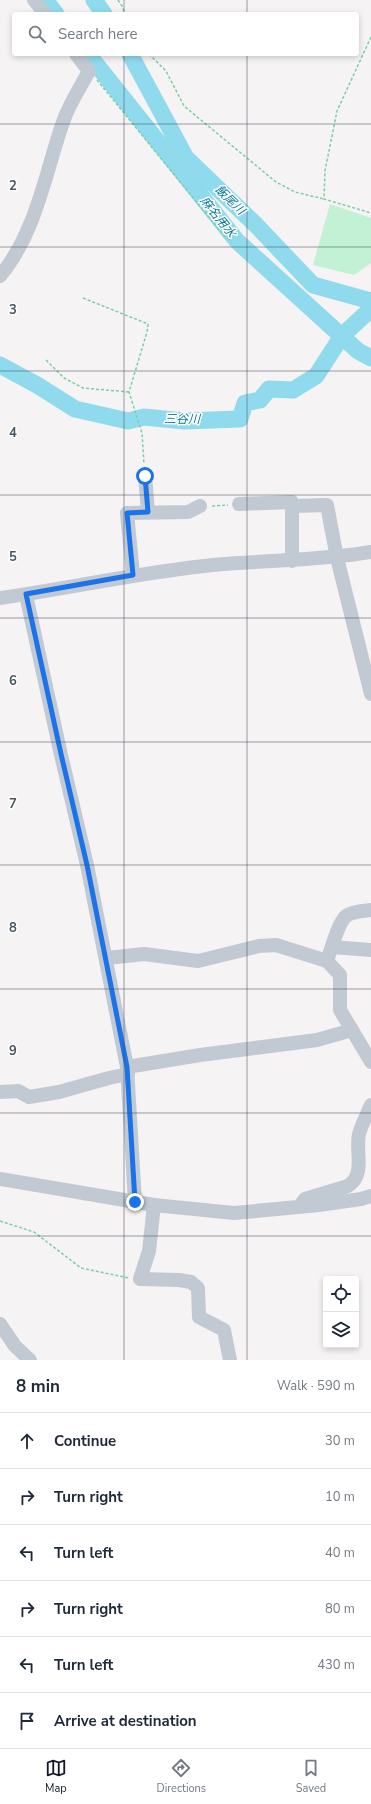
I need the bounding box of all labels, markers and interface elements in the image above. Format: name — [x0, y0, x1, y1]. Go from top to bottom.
search box — [12, 12, 359, 56]
icon: search — [26, 23, 48, 45]
text: Search here — [58, 24, 138, 44]
text: 2 — [9, 177, 17, 195]
water label: 飯尾川 — [211, 182, 250, 220]
water label: 麻名用水 — [197, 193, 241, 242]
text: 3 — [9, 301, 17, 319]
water label: 三谷川 — [164, 411, 202, 427]
text: 4 — [9, 424, 17, 442]
route start — [136, 467, 154, 485]
text: 5 — [9, 548, 17, 566]
text: 6 — [9, 672, 17, 690]
text: 7 — [9, 795, 17, 813]
text: 8 — [9, 919, 17, 937]
text: 9 — [9, 1042, 17, 1060]
route end — [126, 1193, 144, 1211]
map controls — [323, 1276, 359, 1348]
button: locate — [323, 1276, 359, 1312]
button: layers — [323, 1312, 359, 1348]
text: 8 min — [16, 1375, 60, 1398]
text: Walk · 590 m — [277, 1377, 355, 1395]
icon: ahead — [16, 1430, 38, 1452]
text: Continue — [54, 1431, 116, 1451]
text: 30 m — [325, 1432, 355, 1450]
icon: right — [16, 1486, 38, 1508]
text: Turn right — [54, 1487, 123, 1507]
text: 10 m — [325, 1488, 355, 1506]
icon: left — [16, 1542, 38, 1564]
text: Turn left — [54, 1543, 113, 1563]
text: 40 m — [325, 1544, 355, 1562]
icon: right — [16, 1598, 38, 1620]
text: Turn right — [54, 1599, 123, 1619]
text: 80 m — [325, 1600, 355, 1618]
icon: left — [16, 1654, 38, 1676]
text: Turn left — [54, 1655, 113, 1675]
text: 430 m — [317, 1656, 355, 1674]
icon: arrive — [16, 1710, 38, 1732]
text: Arrive at destination — [54, 1711, 197, 1731]
tab: Map — [45, 1757, 67, 1796]
tab: Directions — [157, 1757, 206, 1796]
tab: Saved — [296, 1757, 326, 1796]

